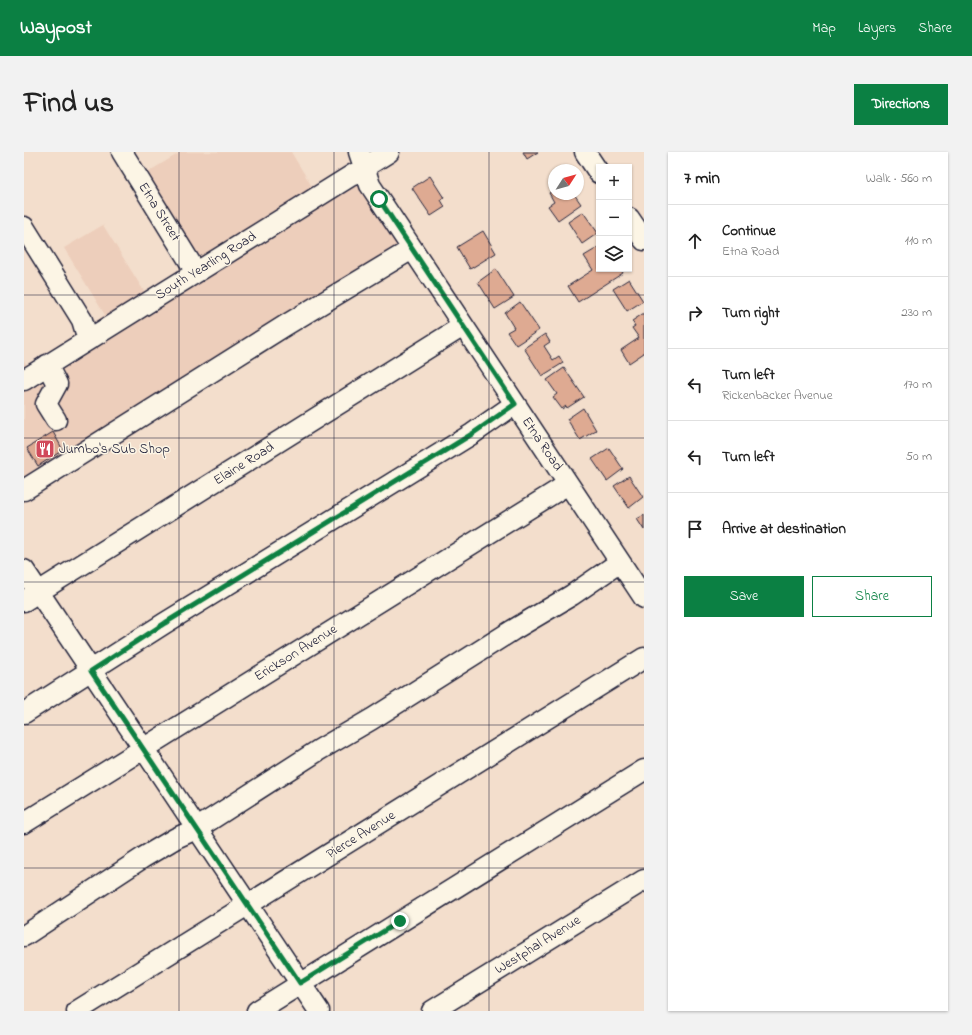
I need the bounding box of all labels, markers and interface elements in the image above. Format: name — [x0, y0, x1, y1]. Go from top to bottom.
text: Waypost — [20, 15, 92, 42]
text: Map — [812, 18, 836, 39]
text: Layers — [858, 18, 896, 39]
text: Share — [918, 18, 952, 39]
text: Find us — [24, 84, 114, 125]
button: Directions — [854, 84, 948, 125]
north arrow — [548, 164, 584, 200]
map controls — [596, 164, 632, 272]
button: + — [596, 164, 632, 200]
text: 7 min — [684, 166, 720, 191]
text: Walk · 560 m — [866, 169, 932, 188]
street label: Etna Street — [132, 178, 186, 246]
route start — [370, 190, 388, 208]
button: − — [596, 200, 632, 236]
text: Continue — [722, 220, 776, 242]
street label: South Yearling Road — [151, 226, 261, 306]
icon: ahead — [684, 230, 706, 252]
text: 110 m — [905, 231, 932, 250]
button: layers — [596, 236, 632, 272]
text: Etna Road — [722, 242, 779, 261]
icon: right — [684, 302, 706, 324]
text: Turn right — [722, 302, 780, 324]
text: 230 m — [901, 303, 932, 322]
text: Turn left — [722, 364, 775, 386]
icon: left — [684, 374, 706, 396]
text: 170 m — [904, 375, 932, 394]
text: Rickenbacker Avenue — [722, 386, 833, 405]
street label: Etna Road — [516, 413, 568, 476]
street label: Elaine Road — [210, 437, 279, 491]
restaurant icon: Jumbo's Sub Shop — [34, 438, 56, 460]
place label: Jumbo's Sub Shop — [59, 439, 170, 460]
icon: left — [684, 446, 706, 468]
text: Turn left — [722, 446, 775, 468]
text: 50 m — [906, 447, 932, 466]
icon: arrive — [684, 518, 706, 540]
text: Arrive at destination — [722, 518, 846, 540]
button: Save — [684, 576, 804, 617]
button: Share — [812, 576, 932, 617]
street label: Erickson Avenue — [250, 619, 342, 687]
street label: Pierce Avenue — [322, 805, 400, 865]
street label: Westphal Avenue — [491, 910, 586, 980]
route end — [391, 912, 409, 930]

